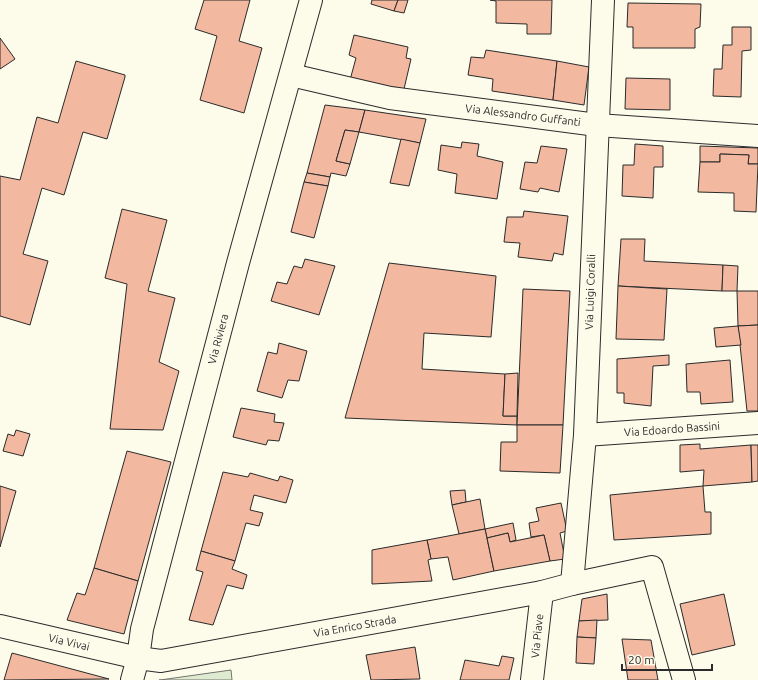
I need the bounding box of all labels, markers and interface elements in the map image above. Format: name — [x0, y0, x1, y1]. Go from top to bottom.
street label: Via Alessandro Guffanti — [465, 102, 581, 128]
street label: Via Luigi Coralli — [583, 254, 597, 330]
street label: Via Riviera — [206, 313, 230, 365]
street label: Via Edoardo Bassini — [624, 420, 720, 438]
street label: Via Enrico Strada — [313, 613, 397, 639]
street label: Via Piave — [529, 613, 545, 659]
street label: Via Vivai — [47, 631, 91, 653]
scale bar — [622, 646, 712, 672]
text: 20 m — [628, 653, 655, 666]

